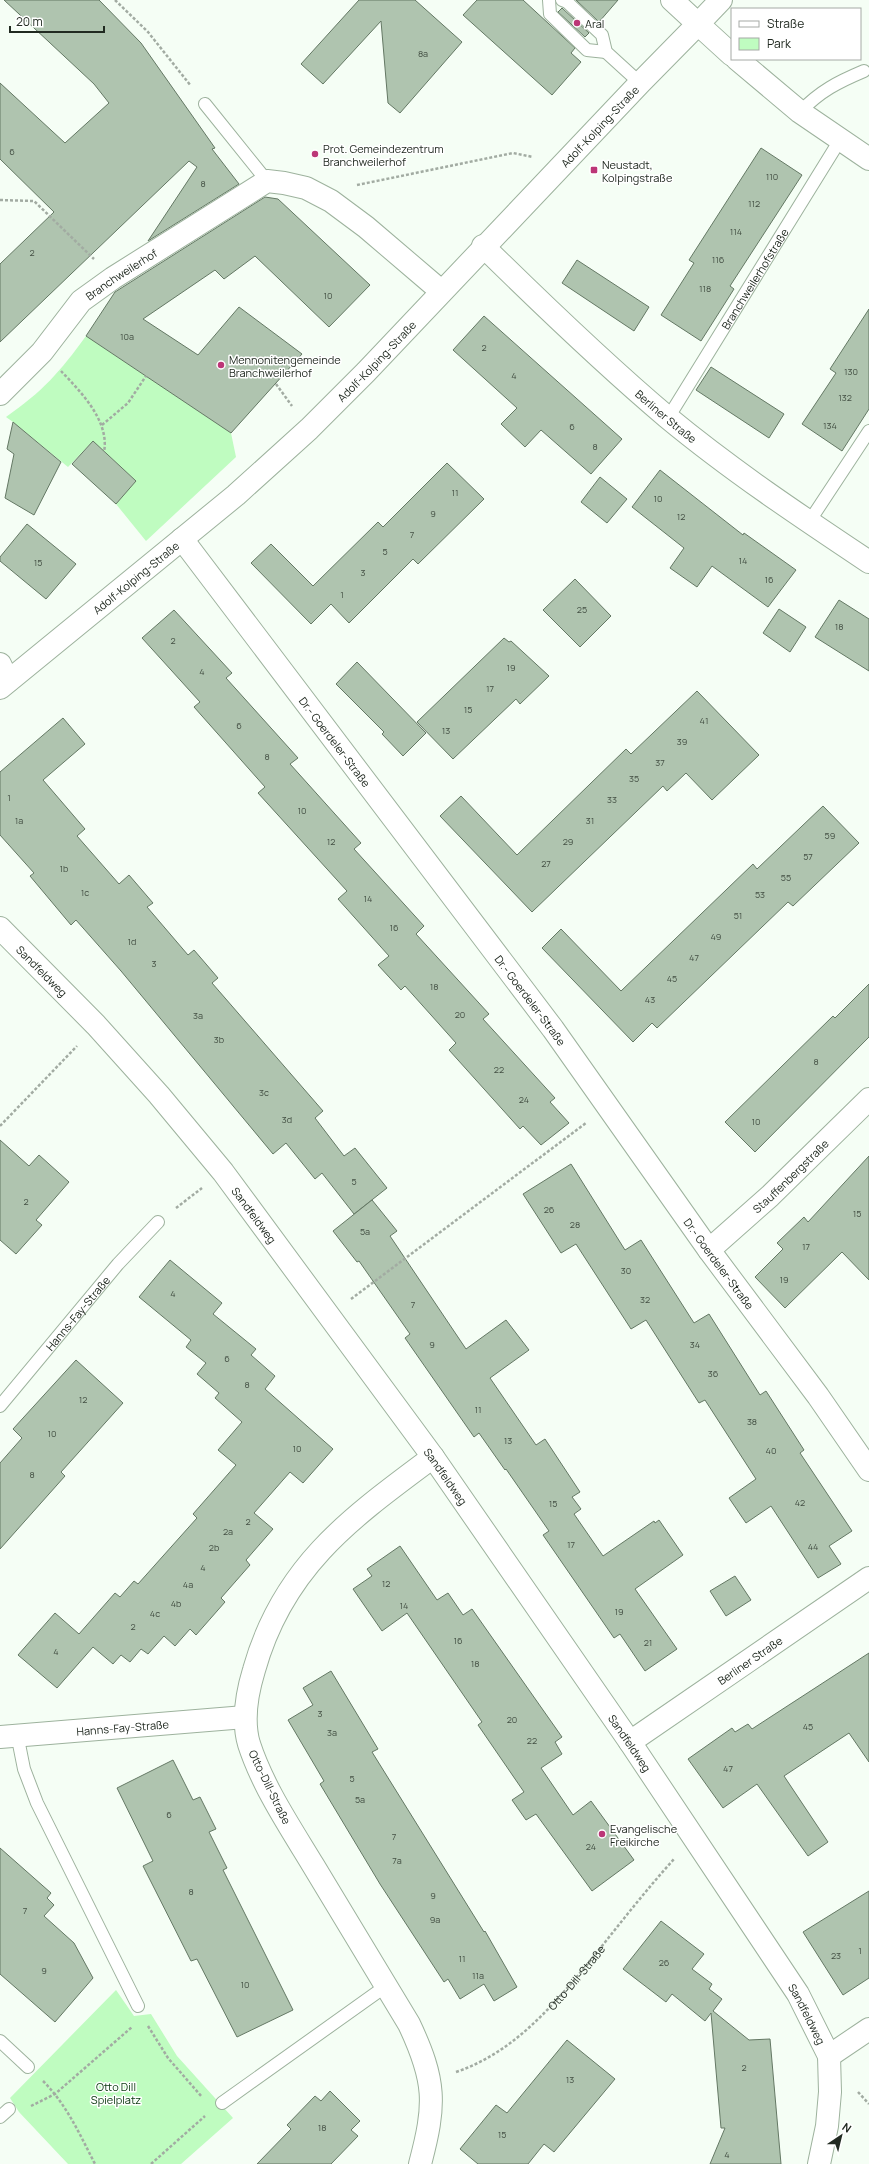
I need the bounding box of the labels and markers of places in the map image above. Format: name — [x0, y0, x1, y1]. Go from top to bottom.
place label: Aral — [585, 16, 604, 31]
marker: Aral — [572, 18, 582, 28]
place label: Prot. Gemeindezentrum Branchweilerhof — [323, 141, 444, 169]
marker: Prot. Gemeindezentrum Branchweilerhof — [310, 149, 320, 159]
place label: Neustadt, Kolpingstraße — [602, 157, 673, 185]
marker: Neustadt, Kolpingstraße — [589, 165, 599, 175]
place label: Mennonitengemeinde Branchweilerhof — [229, 352, 341, 380]
marker: Mennonitengemeinde Branchweilerhof — [216, 360, 226, 370]
place label: Evangelische Freikirche — [610, 1821, 678, 1849]
marker: Evangelische Freikirche — [597, 1829, 607, 1839]

